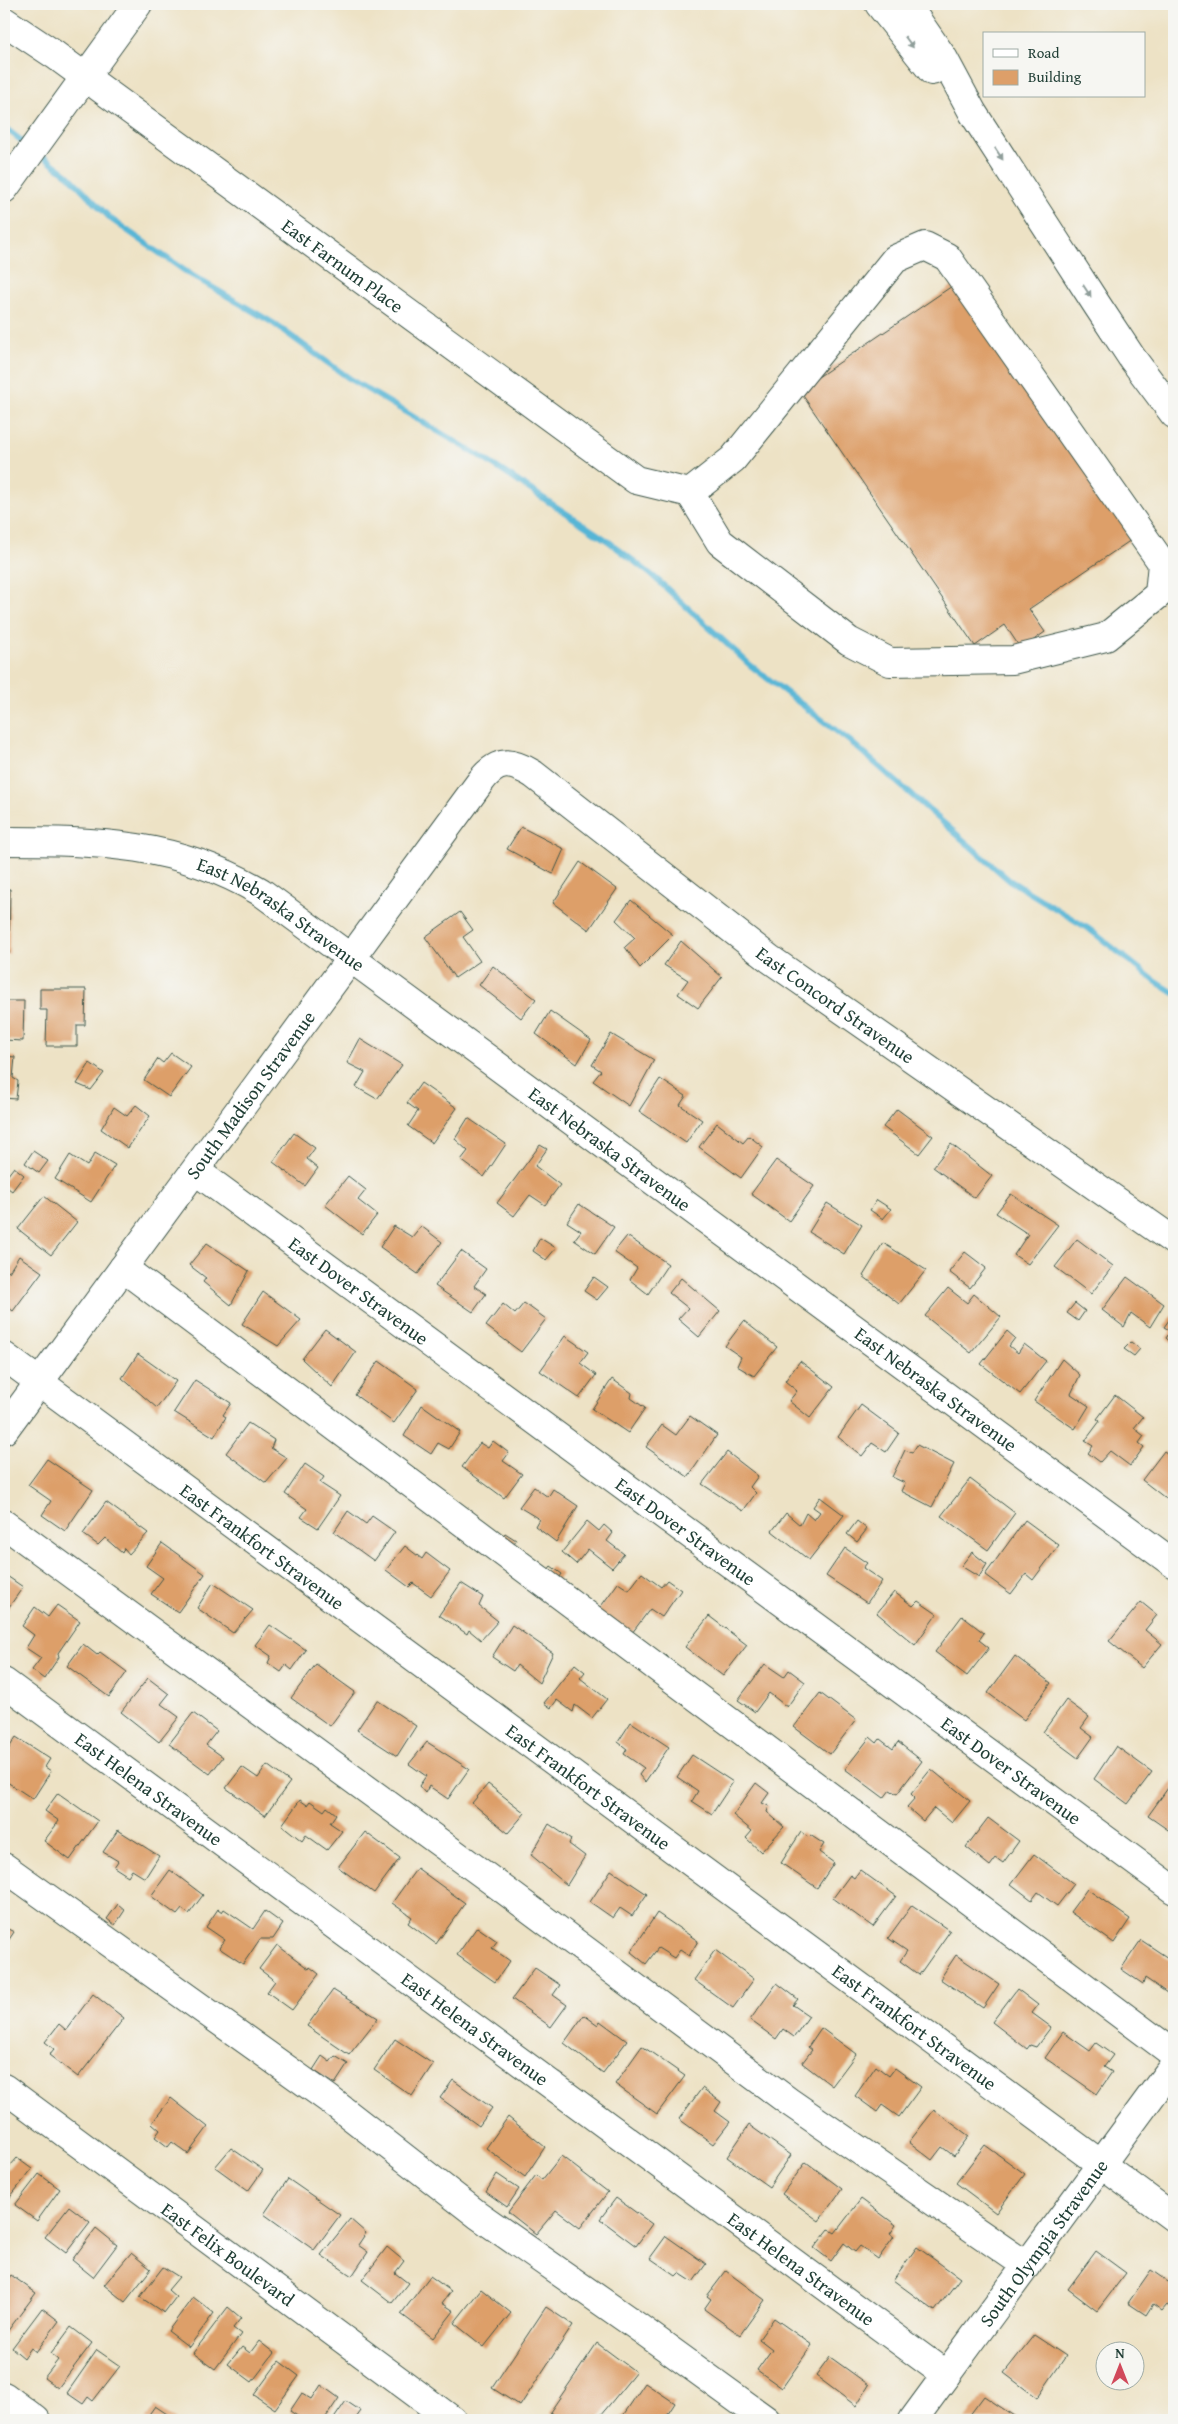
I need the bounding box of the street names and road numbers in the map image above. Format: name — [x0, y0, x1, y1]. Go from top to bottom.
street label: East Farnum Place — [276, 211, 410, 320]
street label: East Nebraska Stravenue — [193, 850, 371, 978]
street label: East Concord Stravenue — [750, 939, 921, 1070]
street label: South Madison Stravenue — [179, 1005, 322, 1185]
street label: East Nebraska Stravenue — [523, 1080, 697, 1218]
street label: East Dover Stravenue — [283, 1230, 435, 1352]
street label: East Nebraska Stravenue — [849, 1320, 1023, 1458]
street label: East Dover Stravenue — [610, 1470, 762, 1592]
street label: East Frankfort Stravenue — [174, 1476, 351, 1616]
street label: East Dover Stravenue — [935, 1709, 1087, 1832]
street label: East Frankfort Stravenue — [500, 1717, 677, 1857]
street label: East Helena Stravenue — [69, 1725, 229, 1852]
street label: East Frankfort Stravenue — [827, 1957, 1003, 2097]
street label: East Helena Stravenue — [396, 1965, 555, 2092]
street label: South Olympia Stravenue — [972, 2153, 1114, 2332]
street label: East Felix Boulevard — [156, 2195, 301, 2314]
street label: East Helena Stravenue — [722, 2205, 881, 2332]

